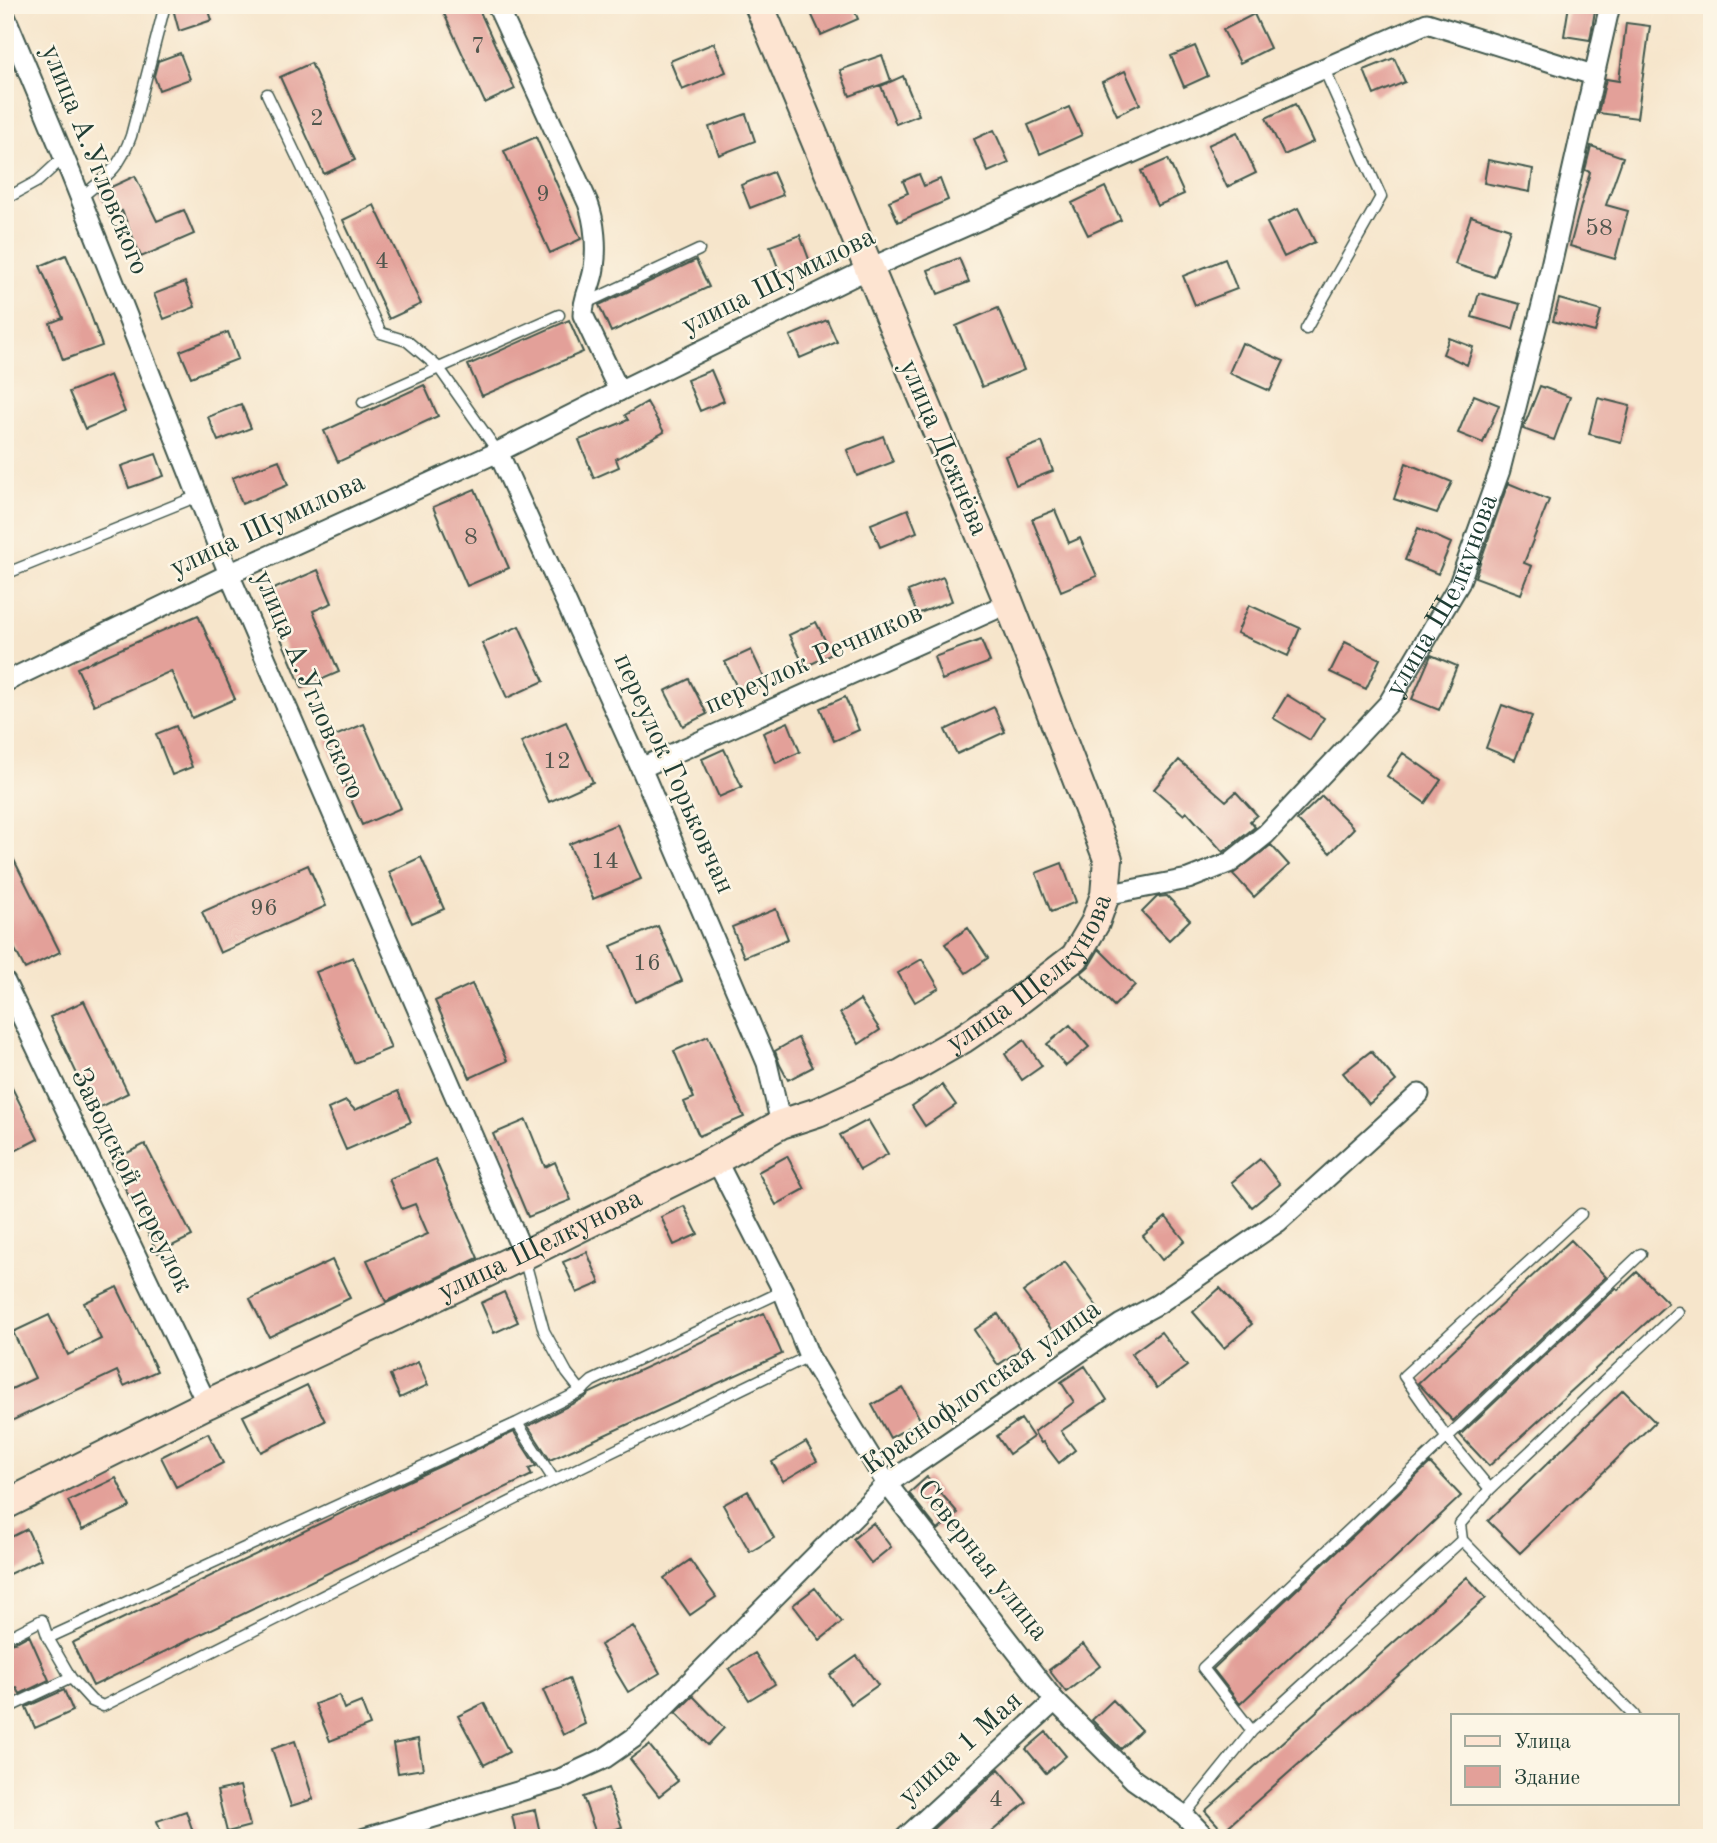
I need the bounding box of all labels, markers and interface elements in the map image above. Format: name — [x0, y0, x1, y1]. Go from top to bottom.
house number: 7 — [471, 35, 485, 59]
street label: улица А.Угловского — [35, 41, 153, 279]
house number: 2 — [310, 107, 324, 131]
house number: 9 — [536, 183, 550, 207]
house number: 58 — [1585, 217, 1613, 241]
street label: улица Шумилова — [678, 223, 880, 341]
house number: 4 — [375, 250, 389, 274]
street label: улица Дежнёва — [893, 356, 993, 540]
street label: улица Шумилова — [166, 469, 370, 583]
street label: улица Щелкунова — [1381, 490, 1504, 702]
house number: 8 — [464, 526, 478, 550]
street label: улица А.Угловского — [247, 566, 369, 804]
street label: переулок Речников — [701, 599, 927, 721]
street label: переулок Горьковчан — [607, 650, 739, 898]
house number: 12 — [543, 750, 571, 774]
house number: 14 — [591, 850, 619, 874]
street label: улица Щелкунова — [942, 891, 1118, 1059]
house number: 96 — [250, 897, 278, 921]
house number: 16 — [633, 952, 661, 976]
street label: Заводской переулок — [65, 1065, 197, 1297]
street label: улица Щелкунова — [434, 1185, 647, 1307]
street label: Краснофлотская улица — [858, 1295, 1107, 1481]
street label: Северная улица — [911, 1475, 1053, 1647]
street label: улица 1 Мая — [894, 1687, 1028, 1811]
legend — [1451, 1714, 1678, 1804]
text: Улица — [1514, 1732, 1571, 1753]
text: Здание — [1514, 1768, 1580, 1789]
house number: 4 — [989, 1788, 1003, 1812]

